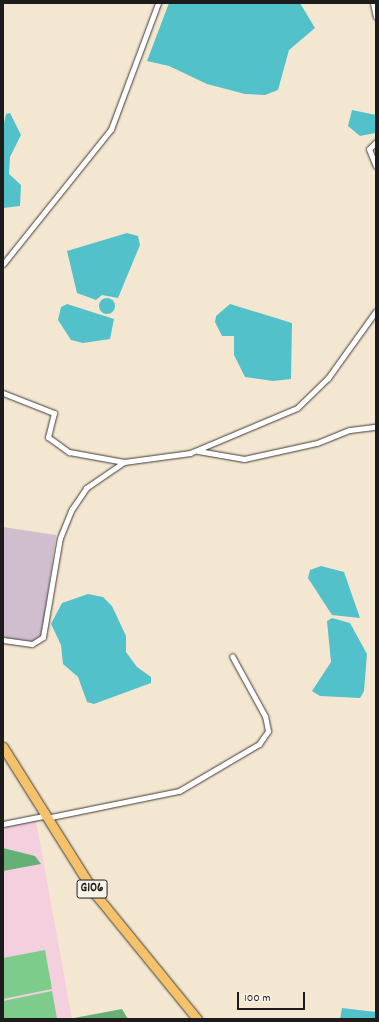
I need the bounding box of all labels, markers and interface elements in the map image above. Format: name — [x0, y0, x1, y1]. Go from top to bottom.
road number: G106 — [76, 878, 108, 900]
scale bar — [239, 984, 307, 1010]
text: 100 m — [244, 990, 271, 1007]

